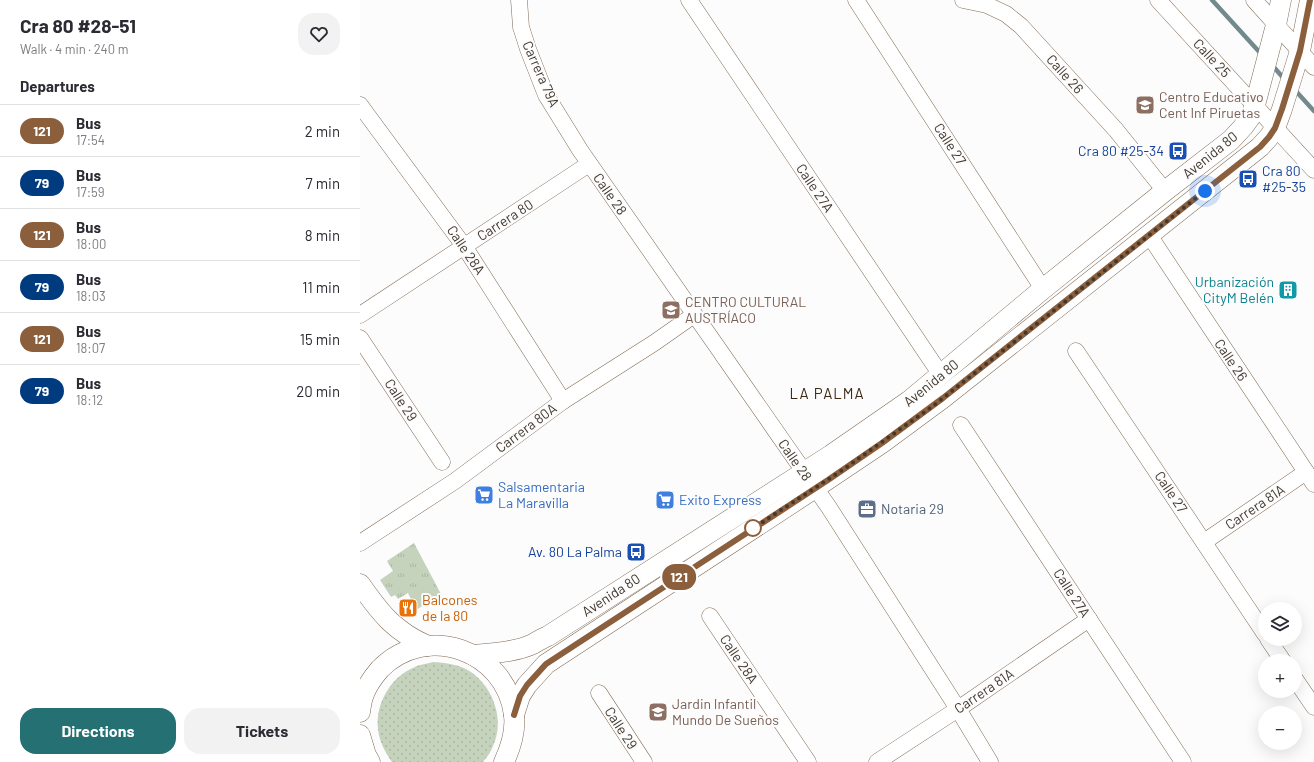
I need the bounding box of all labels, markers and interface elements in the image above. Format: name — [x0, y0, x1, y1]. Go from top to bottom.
button: heart — [298, 13, 340, 55]
text: Cra 80 #28-51 — [20, 14, 136, 37]
street label: Calle 25 — [1190, 35, 1235, 81]
street label: Carrera 79A — [519, 38, 564, 110]
text: Walk · 4 min · 240 m — [20, 41, 128, 57]
street label: Calle 26 — [1043, 51, 1087, 97]
text: Departures — [20, 77, 95, 95]
place label: Centro Educativo Cent Inf Piruetas — [1159, 88, 1264, 121]
school or university icon: Centro Educativo Cent Inf Piruetas — [1134, 94, 1156, 116]
text: Bus — [76, 114, 101, 132]
street label: Calle 27 — [931, 120, 970, 168]
text: 121 — [33, 122, 51, 139]
text: 2 min — [305, 122, 340, 140]
street label: Avenida 80 — [1179, 127, 1241, 182]
text: 17:54 — [76, 132, 105, 148]
bus stop icon: Cra 80 #25-34 — [1167, 140, 1189, 162]
place label: Cra 80 #25-34 — [1078, 142, 1164, 159]
street label: Calle 27A — [793, 160, 838, 216]
place label: Cra 80 #25-35 — [1262, 162, 1306, 195]
text: Bus — [76, 166, 101, 184]
bus stop icon: Cra 80 #25-35 — [1237, 168, 1259, 190]
street label: Calle 28 — [590, 170, 631, 218]
text: 79 — [35, 174, 49, 191]
text: 7 min — [306, 174, 340, 192]
your location — [1195, 181, 1215, 201]
text: 17:59 — [76, 184, 105, 200]
street label: Carrera 80 — [474, 195, 536, 244]
text: Bus — [76, 218, 101, 236]
street label: Calle 28A — [444, 222, 489, 278]
text: 121 — [33, 226, 51, 243]
text: 8 min — [305, 226, 340, 244]
text: 18:00 — [76, 236, 106, 252]
text: Bus — [76, 270, 101, 288]
place label: Urbanización CityM Belén — [1195, 273, 1274, 306]
text: 79 — [35, 278, 49, 295]
text: 11 min — [302, 278, 340, 296]
building icon: Urbanización CityM Belén — [1277, 279, 1299, 301]
text: 18:03 — [76, 288, 106, 304]
place label: CENTRO CULTURAL AUSTRÍACO — [685, 293, 806, 326]
school or university icon: CENTRO CULTURAL AUSTRÍACO — [660, 299, 682, 321]
text: Bus — [76, 322, 101, 340]
text: 121 — [33, 330, 51, 347]
text: 15 min — [300, 330, 340, 348]
street label: Calle 26 — [1211, 335, 1252, 384]
text: 18:07 — [76, 340, 105, 356]
street label: Avenida 80 — [900, 355, 962, 410]
text: Bus — [76, 374, 101, 392]
street label: Calle 29 — [381, 375, 421, 424]
text: 79 — [35, 382, 49, 399]
text: 20 min — [296, 382, 340, 400]
district label: LA PALMA — [789, 384, 865, 402]
text: 18:12 — [76, 392, 103, 408]
street label: Carrera 80A — [492, 399, 560, 456]
street label: Calle 28 — [775, 436, 816, 484]
street label: Calle 27 — [1151, 468, 1192, 516]
place label: Salsamentaria La Maravilla — [498, 478, 585, 511]
street label: Carrera 81A — [1222, 480, 1288, 533]
supermarket icon: Salsamentaria La Maravilla — [473, 484, 495, 506]
supermarket icon: Exito Express — [654, 489, 676, 511]
place label: Exito Express — [679, 491, 762, 508]
office icon: Notaria 29 — [856, 498, 878, 520]
place label: Notaria 29 — [881, 500, 944, 517]
unlabelled marker — [744, 519, 762, 537]
bus stop icon: Av. 80 La Palma — [625, 541, 647, 563]
place label: Av. 80 La Palma — [528, 543, 622, 560]
line badge: 121 — [656, 564, 702, 590]
street label: Calle 27A — [1050, 565, 1095, 621]
text: 121 — [670, 568, 688, 585]
street label: Avenida 80 — [578, 570, 643, 620]
place label: Balcones de la 80 — [422, 591, 478, 624]
restaurant icon: Balcones de la 80 — [397, 597, 419, 619]
map controls — [1258, 602, 1302, 750]
button: layers — [1258, 602, 1302, 646]
street label: Calle 28A — [717, 631, 762, 687]
button: + — [1258, 654, 1302, 698]
street label: Carrera 81A — [951, 664, 1017, 717]
place label: Jardin Infantil Mundo De Sueños — [672, 695, 779, 728]
school or university icon: Jardin Infantil Mundo De Sueños — [647, 701, 669, 723]
street label: Calle 29 — [601, 703, 641, 752]
button: − — [1258, 706, 1302, 750]
button: Directions — [20, 708, 176, 754]
button: Tickets — [184, 708, 340, 754]

